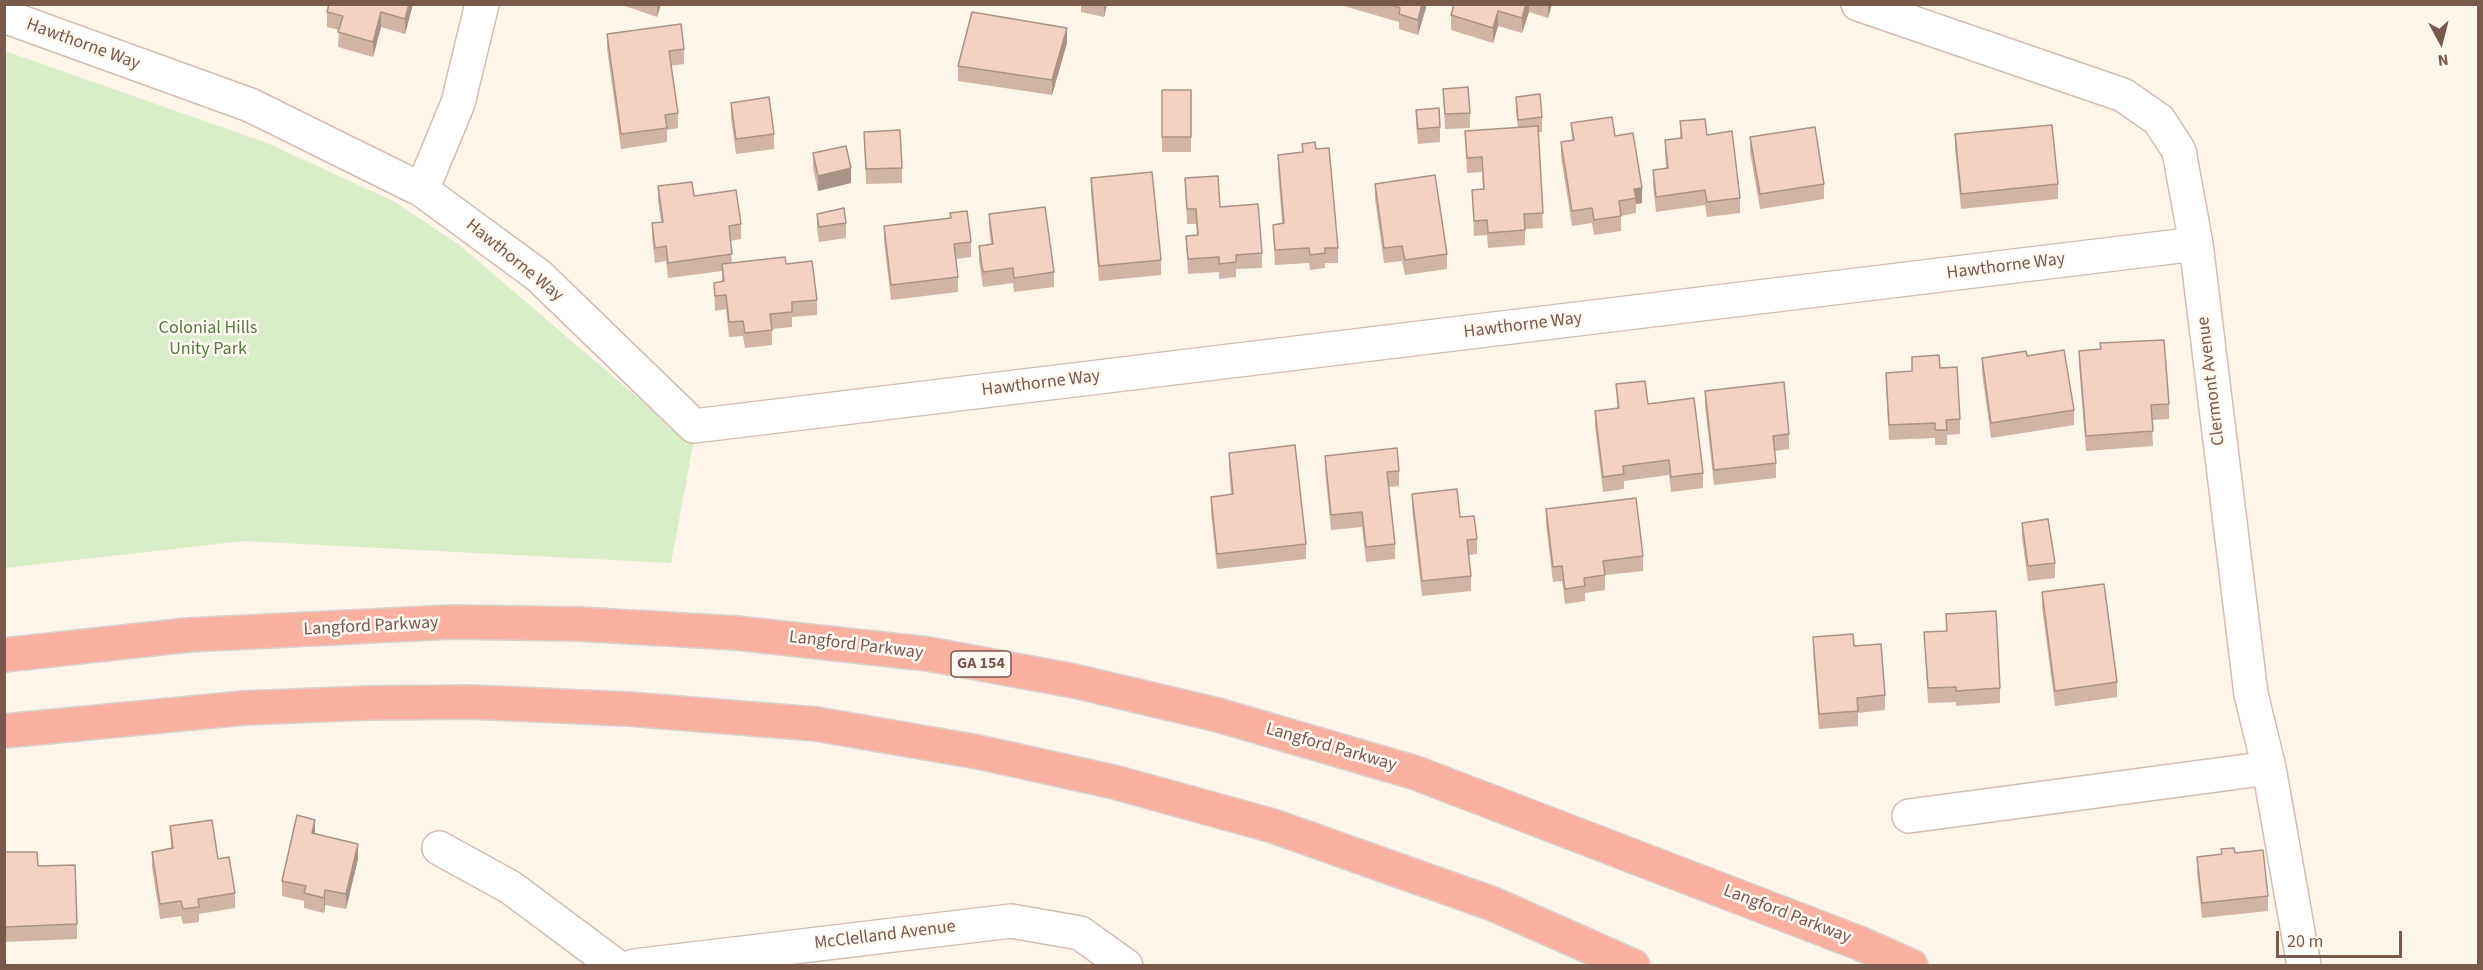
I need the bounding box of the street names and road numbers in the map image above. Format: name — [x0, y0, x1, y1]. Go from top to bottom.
street label: Hawthorne Way — [23, 14, 143, 76]
street label: Hawthorne Way — [461, 215, 567, 307]
street label: Hawthorne Way — [1945, 249, 2067, 285]
street label: Hawthorne Way — [1462, 308, 1584, 344]
street label: Clermont Avenue — [2193, 315, 2231, 447]
street label: Hawthorne Way — [980, 366, 1102, 402]
street label: Langford Parkway — [303, 613, 439, 641]
street label: Langford Parkway — [788, 627, 924, 665]
road number: GA 154 — [951, 651, 1011, 677]
street label: Langford Parkway — [1263, 719, 1399, 777]
street label: Langford Parkway — [1720, 881, 1854, 949]
street label: McClelland Avenue — [813, 917, 957, 955]

